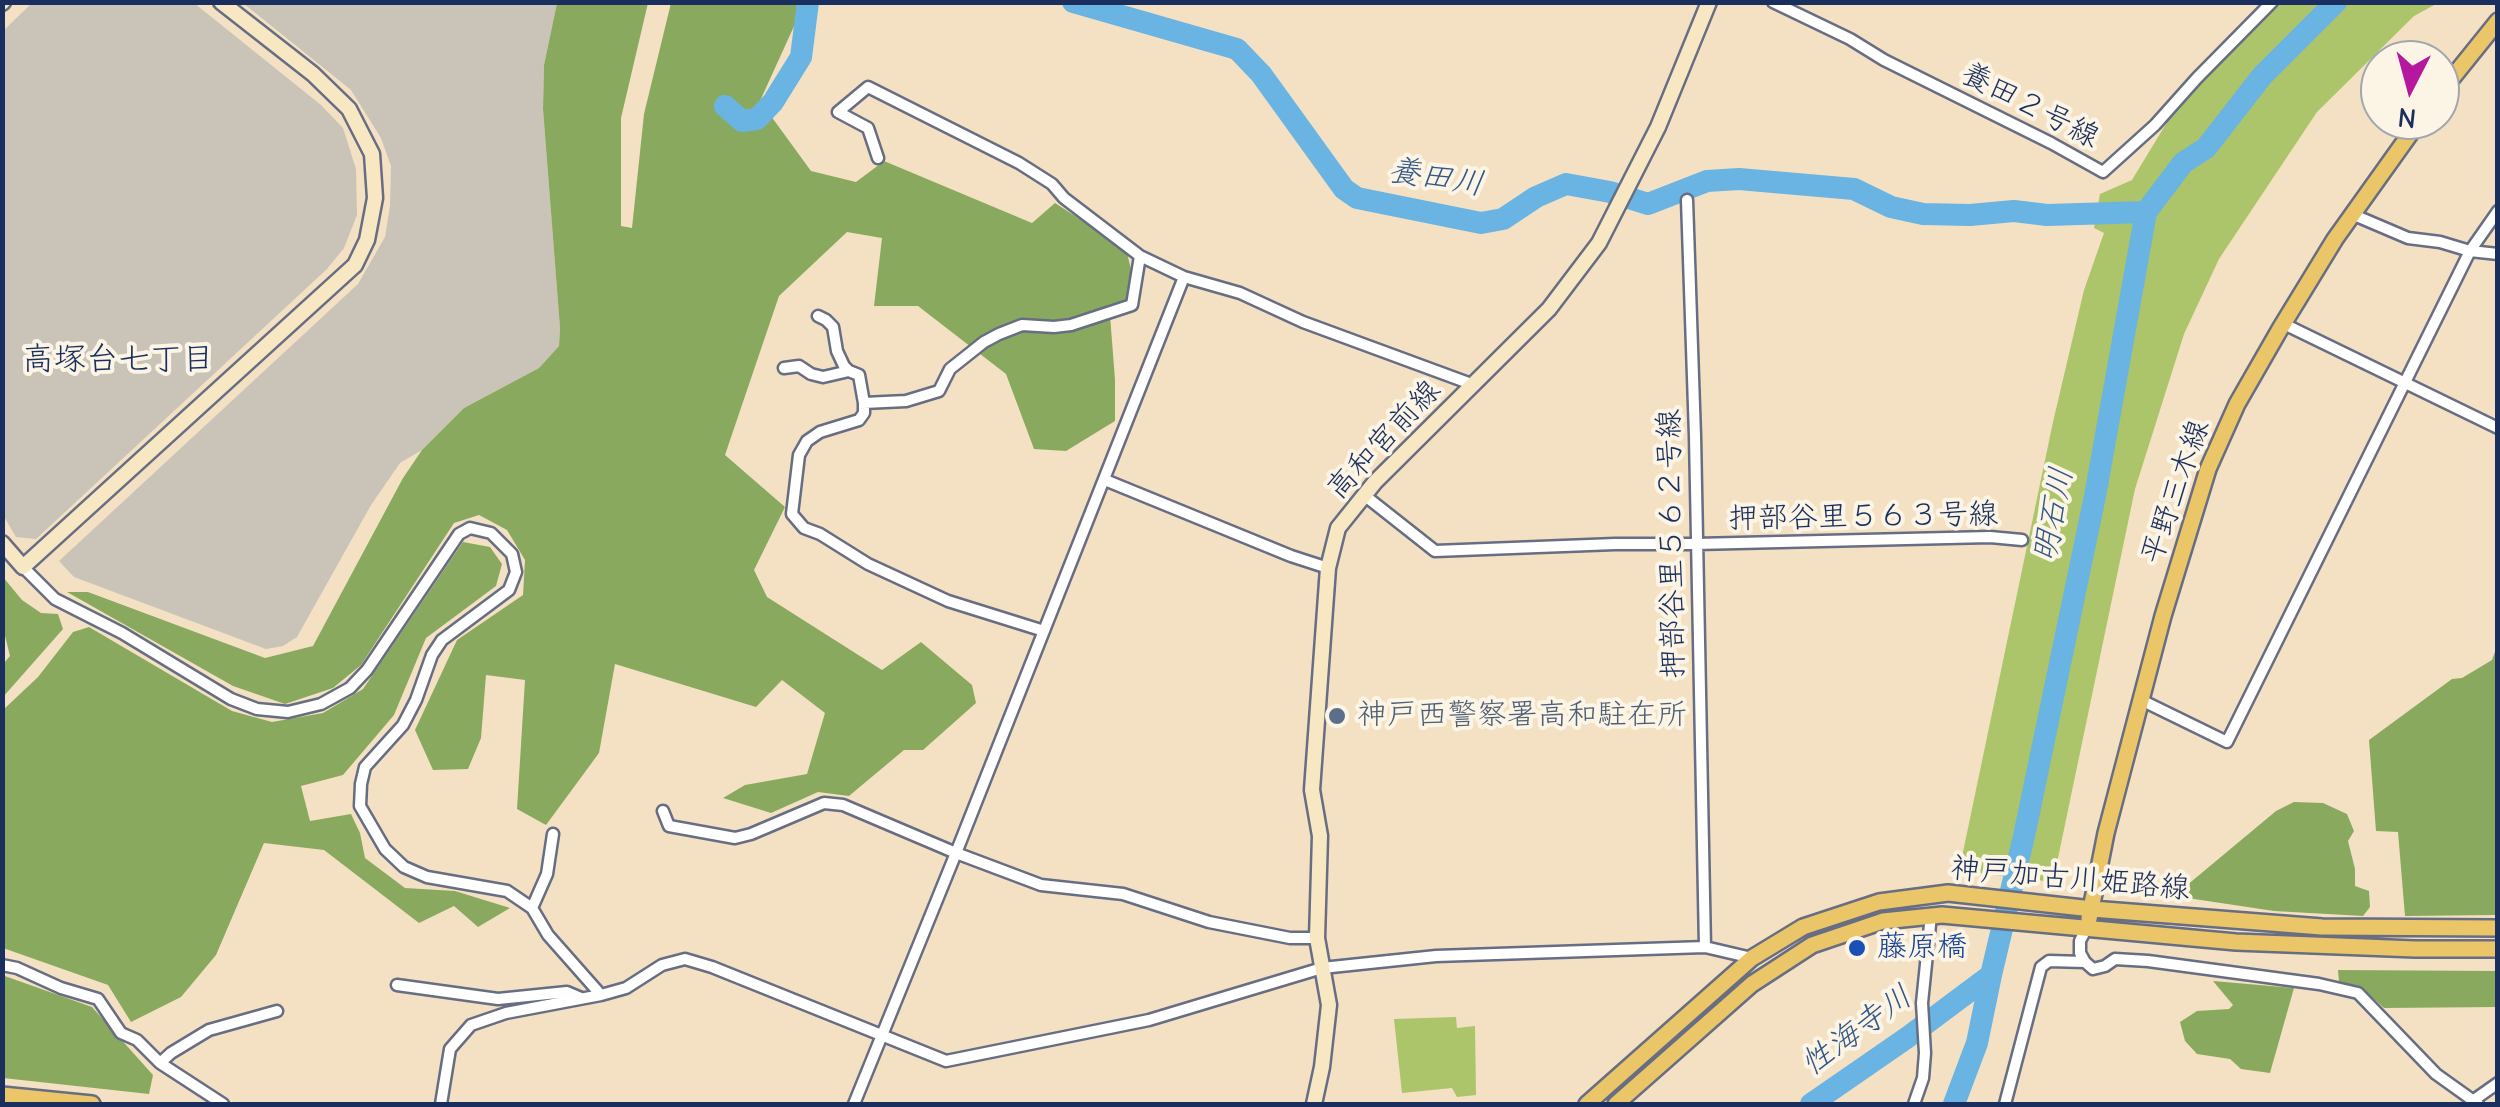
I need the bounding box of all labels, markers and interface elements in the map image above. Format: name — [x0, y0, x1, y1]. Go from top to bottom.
north arrow — [2360, 40, 2460, 140]
street label: 養田２号線 — [1955, 56, 2105, 156]
text: N — [2396, 101, 2418, 135]
water label: 養田川 — [1386, 152, 1486, 204]
district label: 高塚台七丁目 — [22, 341, 214, 379]
street label: 高和宮前線 — [1320, 373, 1448, 507]
street label: 押部谷里５６２号線 — [1652, 409, 1692, 679]
street label: 平野三木線 — [2135, 415, 2217, 569]
water label: 明石川 — [2026, 464, 2082, 566]
street label: 押部谷里５６３号線 — [1728, 497, 1998, 537]
place label: 神戸西警察署高和駐在所 — [1357, 698, 1687, 734]
marker: 神戸西警察署高和駐在所 — [1326, 705, 1348, 727]
street label: 神戸加古川姫路線 — [1949, 851, 2191, 907]
place label: 藤原橋 — [1877, 930, 1967, 966]
marker: 藤原橋 — [1846, 937, 1868, 959]
water label: 性海寺川 — [1794, 978, 1920, 1084]

